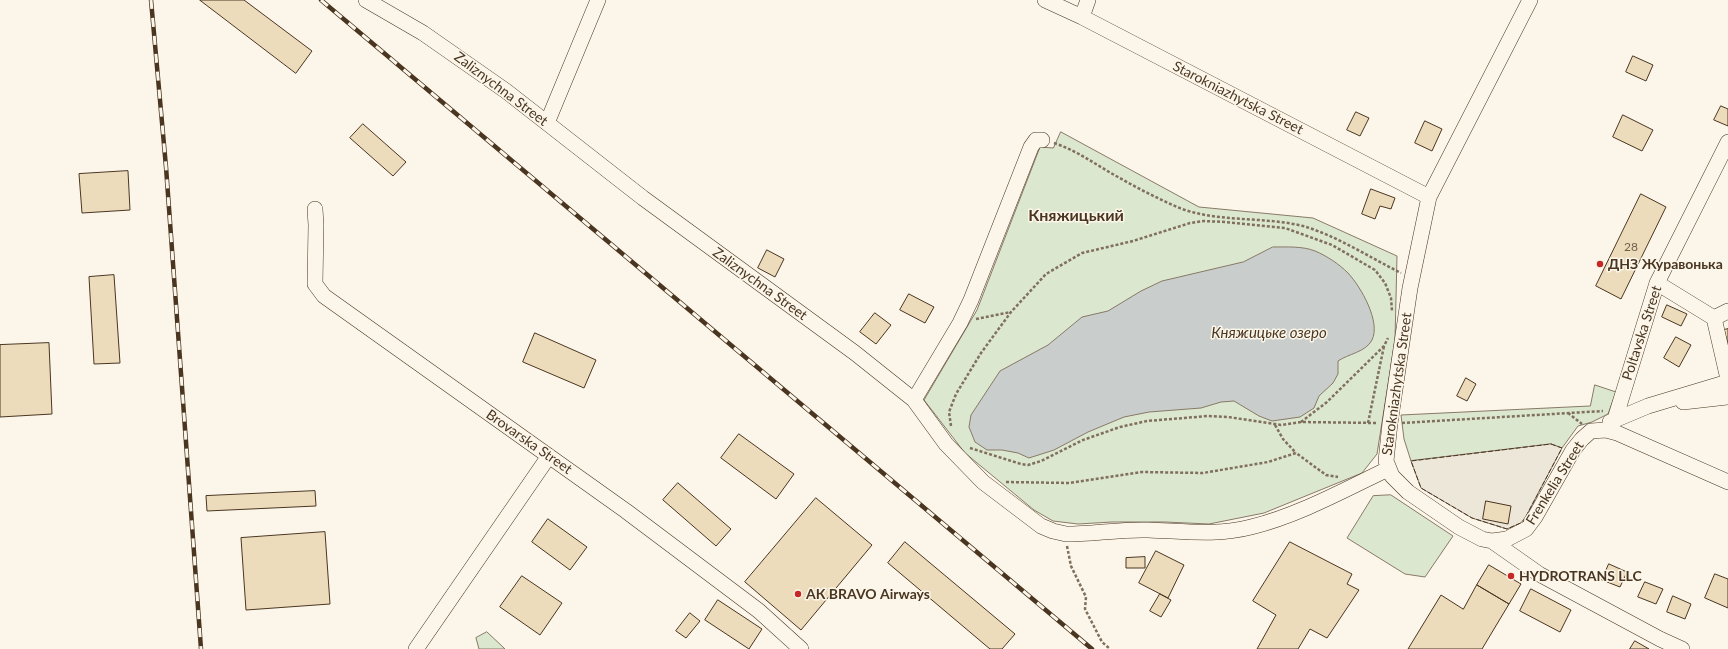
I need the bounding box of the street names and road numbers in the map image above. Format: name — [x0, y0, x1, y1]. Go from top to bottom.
street label: Zaliznychna Street — [451, 48, 551, 130]
street label: Starokniazhytska Street — [1170, 58, 1306, 138]
street label: Zaliznychna Street — [709, 244, 811, 324]
street label: Poltavska Street — [1619, 283, 1665, 383]
street label: Starokniazhytska Street — [1379, 312, 1415, 456]
street label: Brovarska Street — [483, 406, 575, 478]
street label: Frenkelia Street — [1523, 438, 1587, 528]

